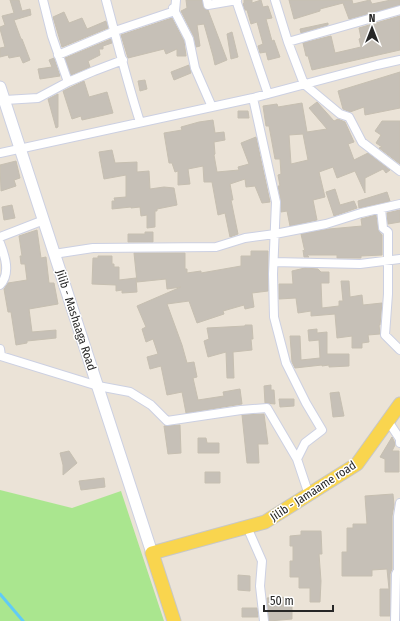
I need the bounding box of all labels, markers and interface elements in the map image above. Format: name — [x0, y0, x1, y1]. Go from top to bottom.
north arrow — [352, 8, 392, 48]
text: N — [369, 12, 375, 25]
street label: Jilib - Mashaaga Road — [53, 268, 99, 372]
street label: Jilib - Jamaame road — [268, 458, 358, 524]
scale bar — [264, 587, 333, 613]
text: 50 m — [270, 594, 294, 608]

